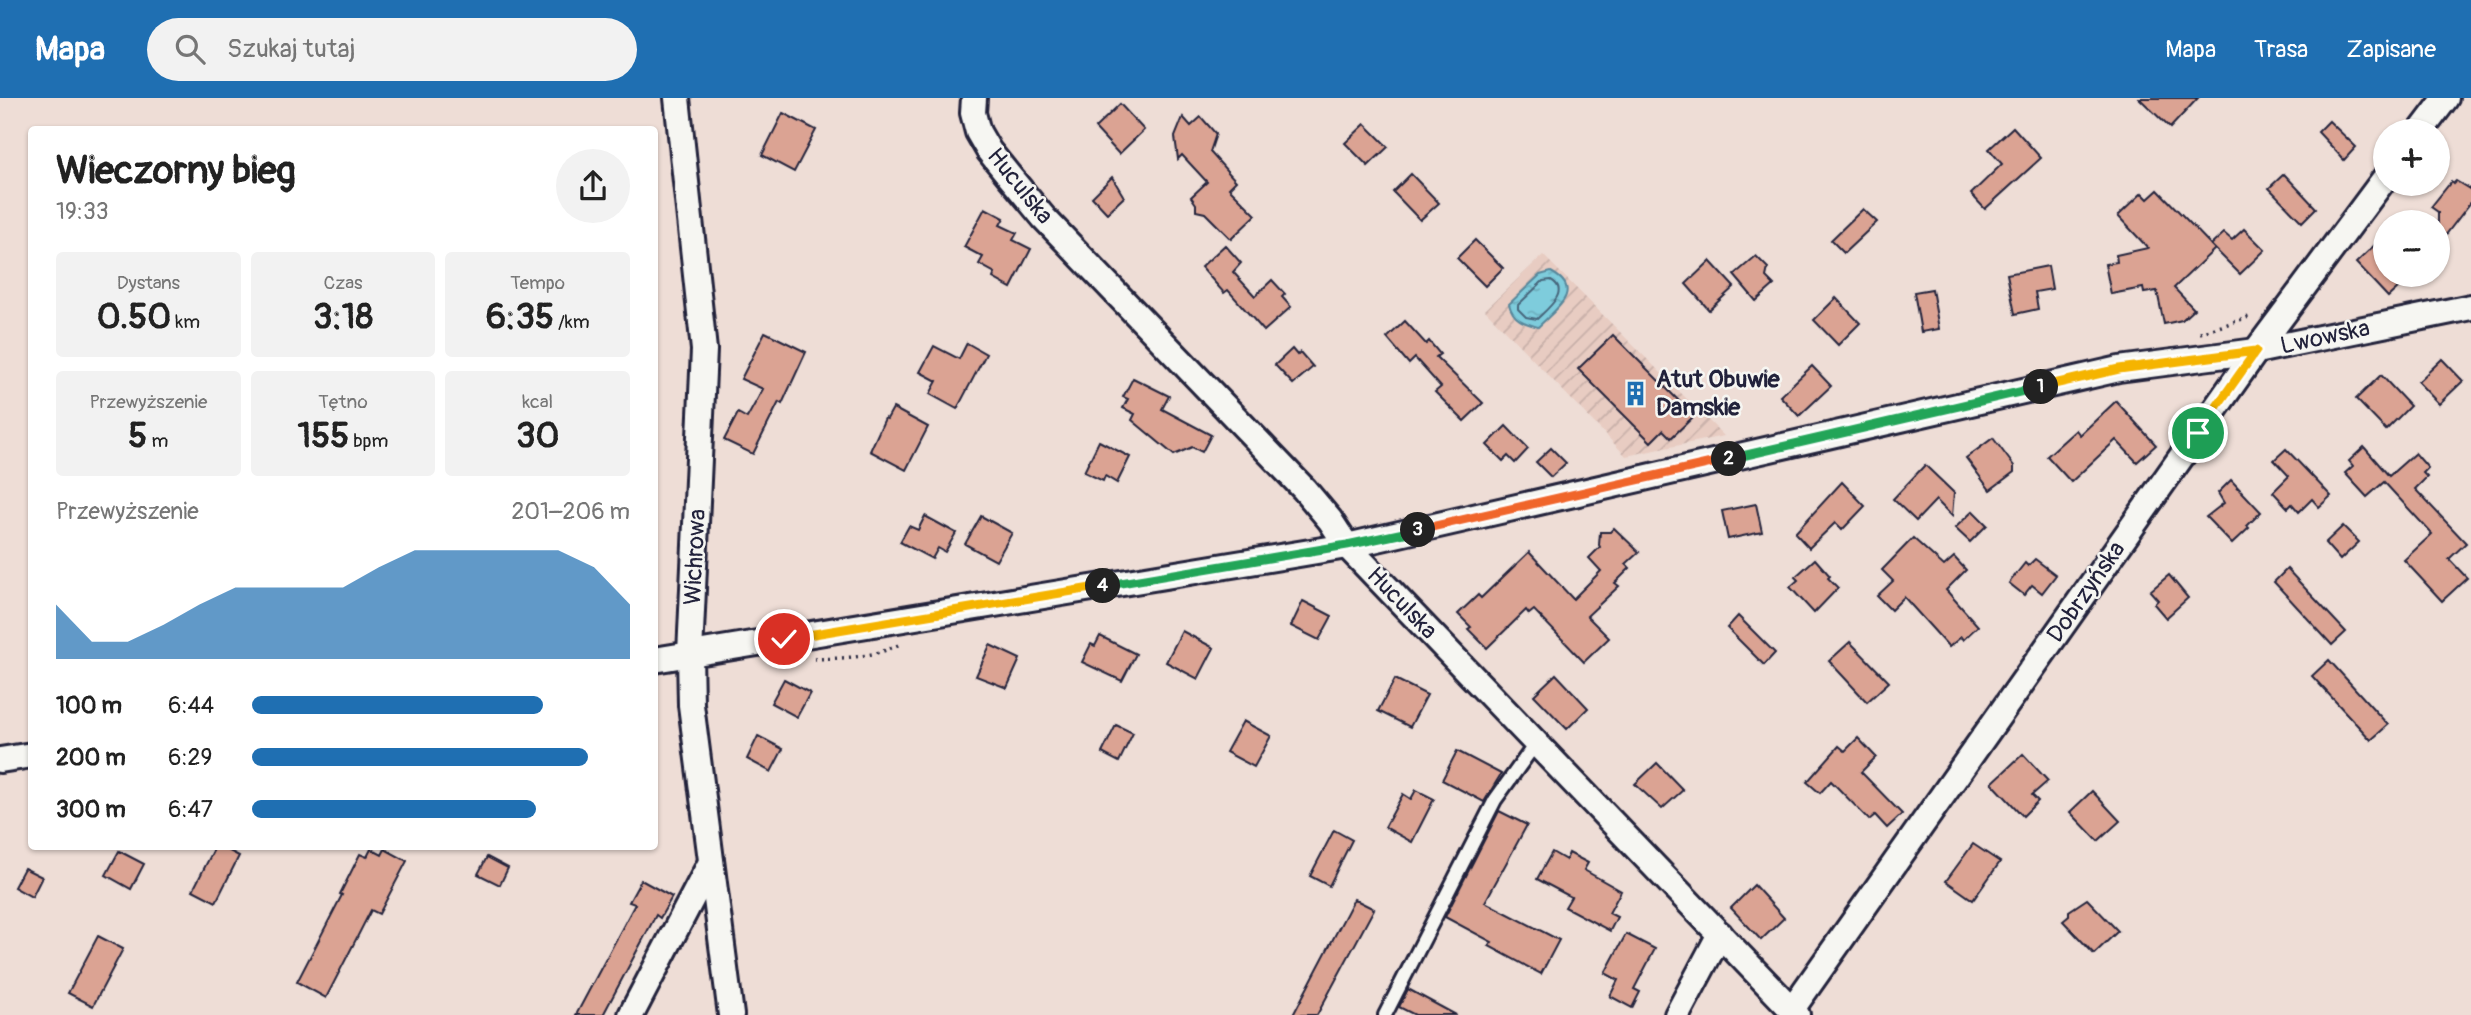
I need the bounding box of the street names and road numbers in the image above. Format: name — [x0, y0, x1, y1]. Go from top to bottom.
street label: Huculska — [981, 142, 1059, 230]
street label: Lwowska — [2278, 313, 2372, 361]
street label: Wichrowa — [678, 508, 712, 606]
street label: Dobrzyńska — [2041, 536, 2131, 648]
street label: Huculska — [1361, 561, 1443, 645]

